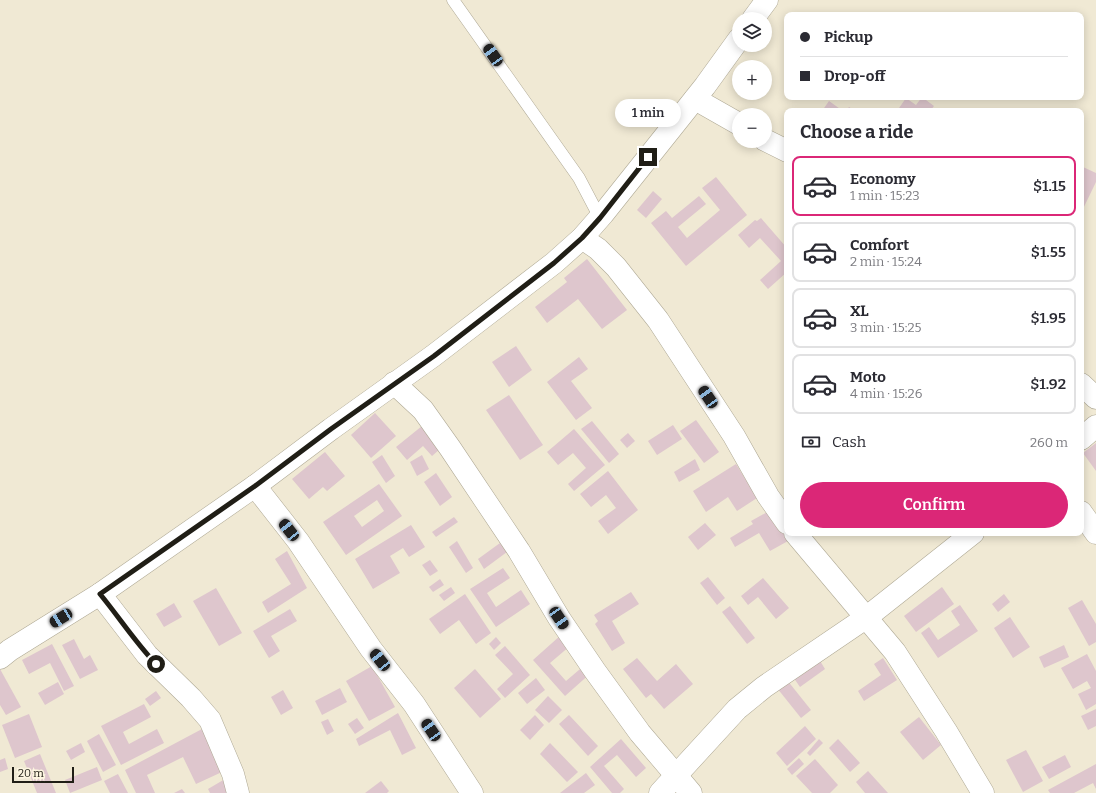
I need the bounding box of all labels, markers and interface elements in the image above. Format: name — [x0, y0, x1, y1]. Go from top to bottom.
map controls — [732, 12, 772, 148]
button: layers — [732, 12, 772, 52]
text: Pickup — [824, 28, 873, 46]
car — [481, 42, 505, 68]
button: + — [732, 60, 772, 100]
text: Drop-off — [824, 67, 885, 85]
callout: 1 min — [615, 99, 681, 127]
text: 1 min — [632, 105, 664, 120]
button: − — [732, 108, 772, 148]
text: Choose a ride — [800, 121, 913, 143]
route end — [639, 148, 657, 166]
icon: car — [802, 168, 838, 204]
text: Economy — [850, 170, 916, 188]
text: $1.15 — [1033, 177, 1066, 195]
text: 1 min · 15:23 — [850, 188, 920, 203]
icon: car — [802, 234, 838, 270]
text: Comfort — [850, 236, 909, 254]
text: $1.55 — [1031, 243, 1066, 261]
text: 2 min · 15:24 — [850, 254, 922, 269]
icon: car — [802, 300, 838, 336]
text: XL — [850, 302, 869, 320]
text: $1.95 — [1030, 309, 1066, 327]
text: 3 min · 15:25 — [850, 320, 921, 335]
icon: car — [802, 366, 838, 402]
text: Moto — [850, 368, 886, 386]
text: $1.92 — [1030, 375, 1066, 393]
car — [696, 384, 720, 410]
text: 4 min · 15:26 — [850, 386, 922, 401]
icon: cash — [800, 431, 822, 453]
text: Cash — [832, 433, 866, 451]
text: 260 m — [1030, 435, 1068, 450]
button: Confirm — [800, 482, 1068, 528]
car — [277, 517, 301, 543]
car — [547, 605, 571, 631]
car — [48, 607, 74, 629]
car — [368, 647, 392, 673]
route start — [147, 655, 165, 673]
car — [419, 717, 443, 743]
scale bar — [12, 765, 74, 784]
text: 20 m — [18, 767, 44, 780]

